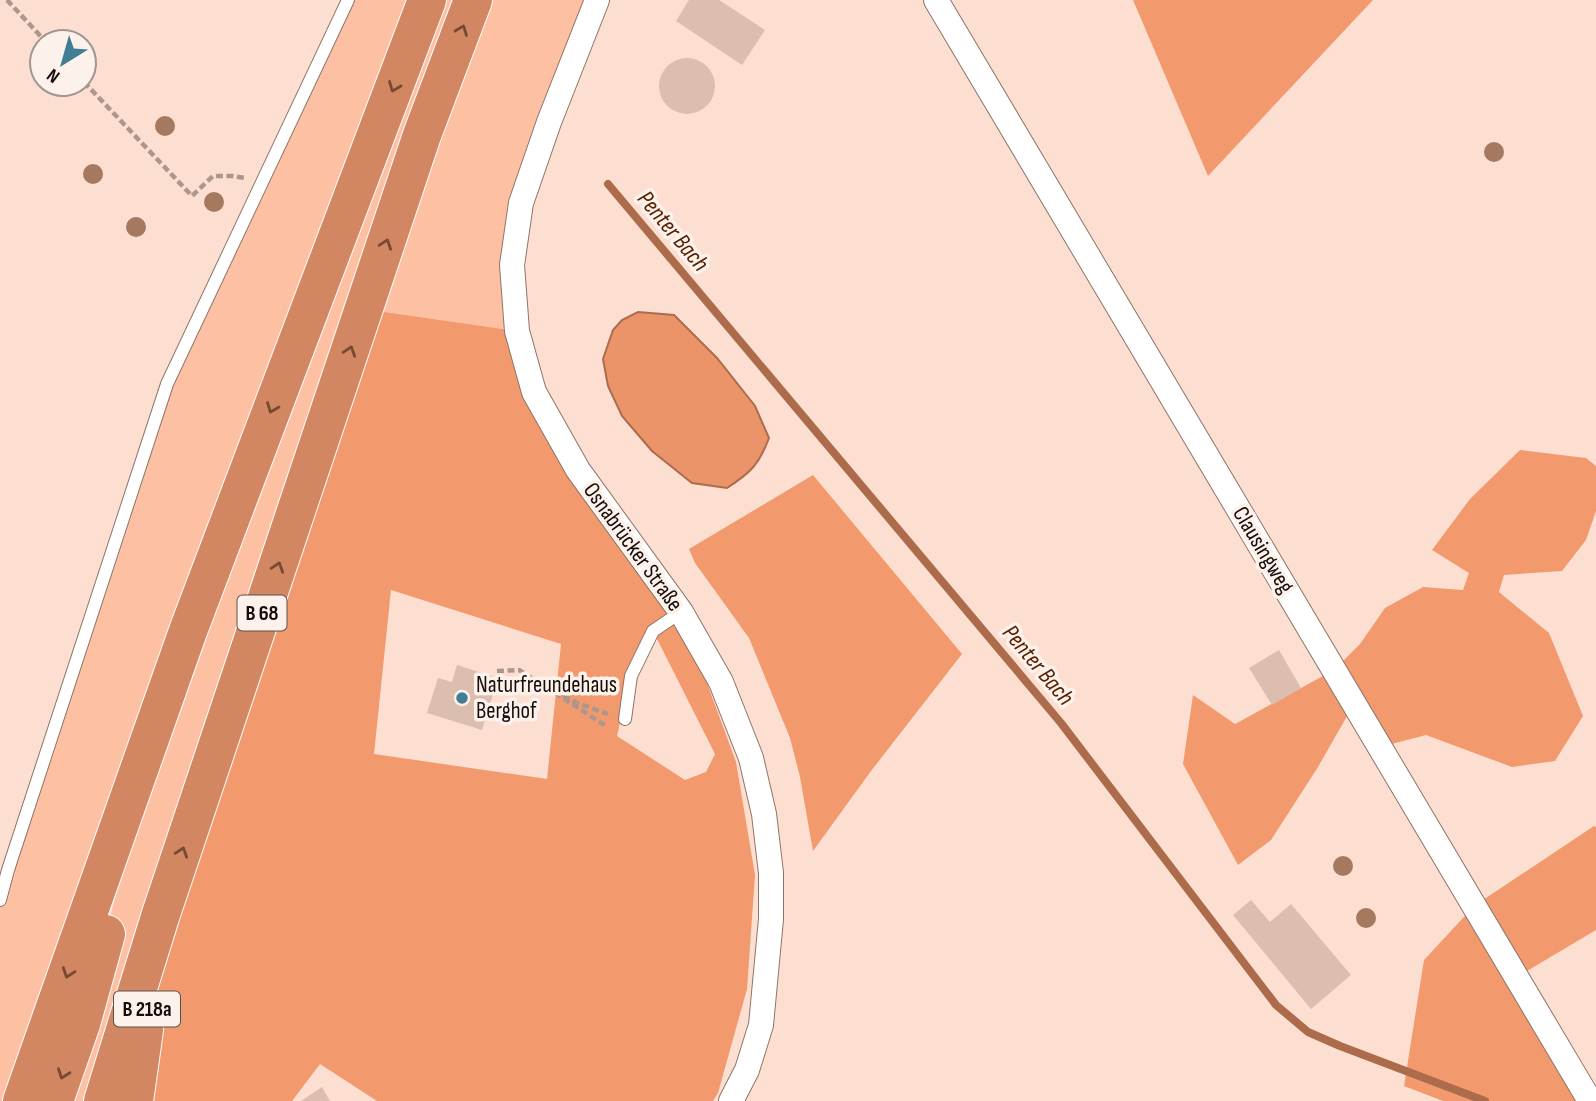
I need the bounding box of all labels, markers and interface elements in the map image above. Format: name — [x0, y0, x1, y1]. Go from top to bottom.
one-way arrow — [454, 24, 468, 37]
north arrow — [28, 28, 98, 98]
text: N — [43, 63, 65, 88]
one-way arrow — [388, 80, 402, 92]
water label: Penter Bach — [631, 185, 715, 277]
one-way arrow — [378, 239, 392, 251]
one-way arrow — [342, 345, 356, 358]
one-way arrow — [267, 401, 281, 413]
street label: Osnabrücker Straße — [577, 477, 689, 617]
street label: Clausingweg — [1226, 501, 1300, 599]
one-way arrow — [270, 561, 284, 573]
road number: B 68 — [238, 596, 286, 630]
water label: Penter Bach — [996, 619, 1080, 711]
place label: Naturfreundehaus Berghof — [476, 671, 617, 725]
marker: Naturfreundehaus Berghof — [454, 690, 470, 706]
one-way arrow — [174, 847, 188, 859]
one-way arrow — [62, 966, 76, 978]
road number: B 218a — [114, 992, 180, 1026]
one-way arrow — [58, 1067, 72, 1079]

